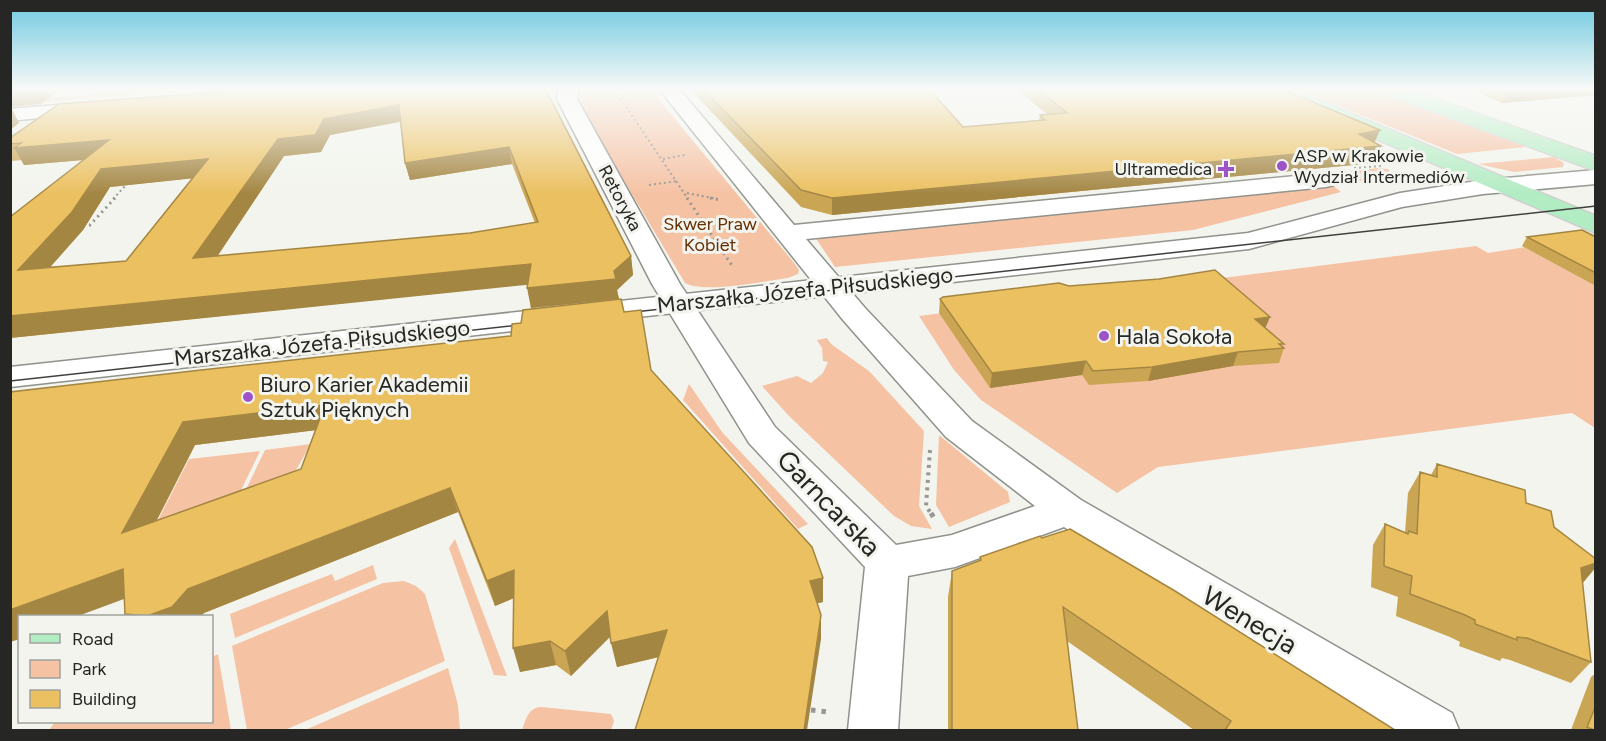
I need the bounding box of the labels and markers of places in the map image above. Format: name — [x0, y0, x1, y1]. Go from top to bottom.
place label: ASP w Krakowie Wydział Intermediów — [1294, 145, 1465, 188]
place label: Ultramedica — [1114, 158, 1212, 180]
marker: ASP w Krakowie Wydział Intermediów — [1275, 159, 1289, 173]
marker: Ultramedica — [1217, 160, 1235, 178]
place label: Hala Sokoła — [1116, 323, 1232, 350]
marker: Hala Sokoła — [1097, 329, 1111, 343]
place label: Biuro Karier Akademii Sztuk Pięknych — [260, 371, 469, 423]
marker: Biuro Karier Akademii Sztuk Pięknych — [241, 390, 255, 404]

